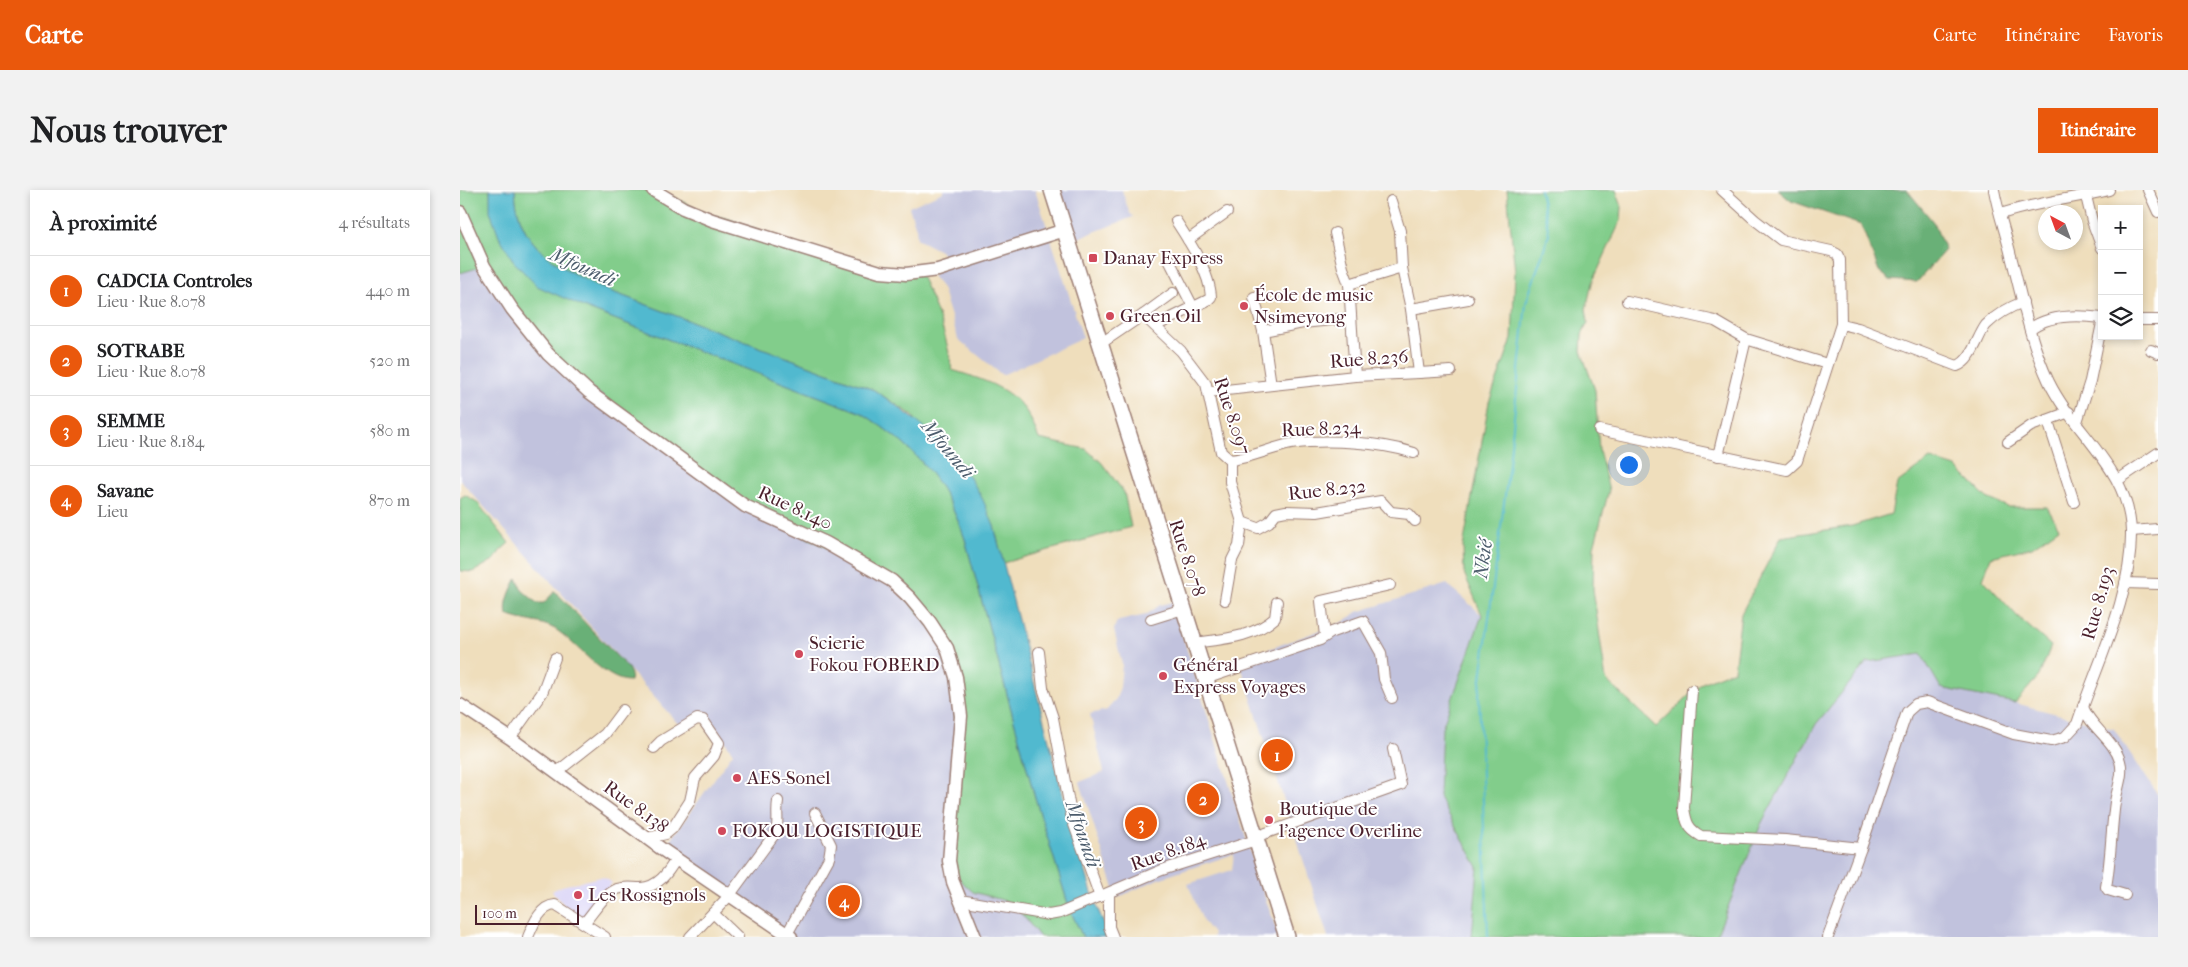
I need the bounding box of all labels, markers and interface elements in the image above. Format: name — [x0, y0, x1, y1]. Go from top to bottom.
text: Carte — [25, 21, 83, 49]
text: Carte — [1933, 25, 1977, 46]
text: Itinéraire — [2005, 25, 2080, 46]
text: Favoris — [2108, 25, 2163, 46]
button: Itinéraire — [2038, 108, 2158, 153]
text: Nous trouver — [30, 110, 227, 151]
north arrow — [2038, 205, 2083, 250]
map controls — [2098, 205, 2143, 340]
button: + — [2098, 205, 2143, 250]
text: À proximité — [50, 211, 157, 235]
text: 4 résultats — [338, 213, 410, 232]
water label: Mfoundi — [545, 242, 621, 292]
place label: Danay Express — [1103, 247, 1223, 269]
button: − — [2098, 250, 2143, 295]
marker: Danay Express — [1087, 252, 1099, 264]
text: CADCIA Controles — [97, 270, 252, 292]
text: 1 — [63, 281, 69, 300]
text: 440 m — [365, 281, 410, 300]
place label: École de music Nsimeyong — [1254, 284, 1373, 328]
text: Lieu · Rue 8.078 — [97, 292, 206, 311]
button: layers — [2098, 295, 2143, 340]
marker: École de music Nsimeyong — [1238, 300, 1250, 312]
place label: Green Oil — [1120, 305, 1201, 327]
marker: Green Oil — [1104, 310, 1116, 322]
text: SOTRABE — [97, 340, 185, 362]
street label: Rue 8.236 — [1329, 345, 1410, 373]
text: 2 — [62, 351, 70, 370]
text: 520 m — [369, 351, 410, 370]
text: Lieu · Rue 8.078 — [97, 362, 206, 381]
street label: Rue 8.097 — [1209, 374, 1255, 458]
text: SEMME — [97, 410, 165, 432]
water label: Mfoundi — [916, 413, 980, 484]
street label: Rue 8.234 — [1281, 417, 1362, 441]
text: 3 — [63, 421, 69, 440]
text: 580 m — [369, 421, 410, 440]
text: Lieu · Rue 8.184 — [97, 432, 204, 451]
your location — [1616, 452, 1642, 478]
street label: Rue 8.232 — [1287, 475, 1367, 505]
text: Savane — [97, 480, 154, 502]
street label: Rue 8.140 — [754, 481, 836, 535]
text: 4 — [61, 491, 71, 510]
text: 870 m — [369, 491, 410, 510]
text: Lieu — [97, 502, 128, 521]
street label: Rue 8.078 — [1164, 517, 1210, 599]
water label: Nkié — [1469, 535, 1498, 581]
street label: Rue 8.193 — [2077, 564, 2119, 642]
place label: Scierie Fokou FOBERD — [809, 632, 940, 676]
marker: Scierie Fokou FOBERD — [793, 648, 805, 660]
place label: Général Express Voyages — [1173, 654, 1306, 698]
marker: Général Express Voyages — [1157, 670, 1169, 682]
pin: 1 — [1261, 736, 1293, 774]
place label: AES-Sonel — [746, 767, 831, 789]
marker: AES-Sonel — [731, 772, 743, 784]
street label: Rue 8.138 — [599, 776, 673, 838]
pin: 2 — [1187, 780, 1219, 818]
water label: Mfoundi — [1060, 795, 1106, 872]
place label: Boutique de l'agence Overline — [1278, 798, 1422, 842]
pin: 3 — [1125, 804, 1157, 842]
marker: Boutique de l'agence Overline — [1263, 814, 1275, 826]
place label: FOKOU LOGISTIQUE — [732, 820, 922, 842]
marker: FOKOU LOGISTIQUE — [716, 825, 728, 837]
street label: Rue 8.184 — [1127, 828, 1209, 876]
pin: 4 — [828, 882, 860, 920]
place label: Les Rossignols — [588, 884, 706, 906]
marker: Les Rossignols — [572, 889, 584, 901]
scale bar — [475, 902, 579, 925]
text: 100 m — [482, 905, 517, 922]

